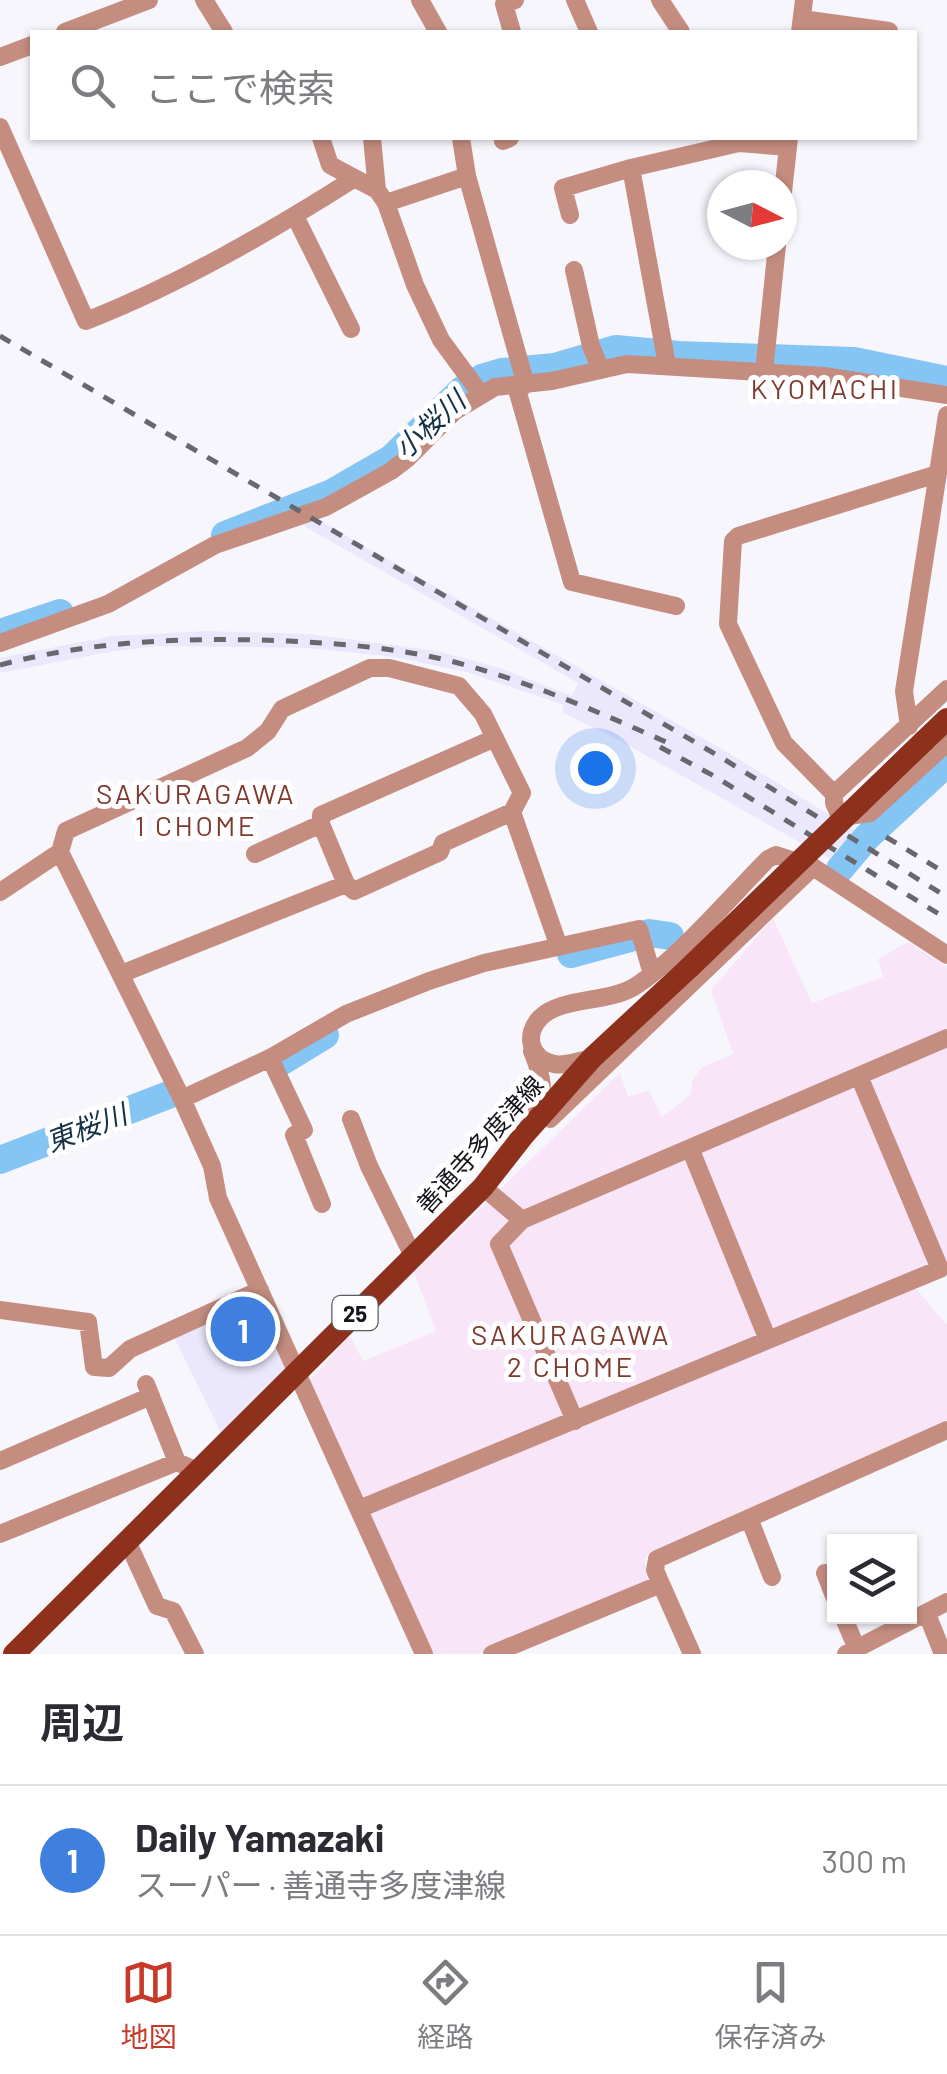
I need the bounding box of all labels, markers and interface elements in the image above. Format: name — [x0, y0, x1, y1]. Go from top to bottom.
search box — [30, 30, 917, 140]
icon: search — [65, 58, 120, 113]
text: ここで検索 — [145, 64, 335, 110]
north arrow — [707, 170, 797, 260]
district label: KYOMACHI — [751, 371, 899, 405]
water label: 小桜川 — [386, 381, 474, 465]
your location — [570, 743, 621, 794]
district label: SAKURAGAWA 1 CHOME — [96, 776, 296, 842]
street label: 善通寺多度津線 — [409, 1069, 549, 1219]
water label: 東桜川 — [41, 1095, 134, 1158]
pin: 1 — [210, 1292, 276, 1366]
road number: 25 — [332, 1296, 378, 1330]
district label: SAKURAGAWA 2 CHOME — [471, 1317, 671, 1383]
map controls — [827, 1534, 917, 1624]
button: layers — [827, 1534, 917, 1624]
text: 周辺 — [40, 1696, 124, 1746]
text: Daily Yamazaki — [135, 1814, 384, 1860]
text: 1 — [67, 1841, 78, 1879]
text: 300 m — [821, 1841, 907, 1879]
text: スーパー · 善通寺多度津線 — [135, 1865, 506, 1903]
tab: 地図 — [120, 1955, 177, 2055]
tab: 経路 — [417, 1955, 474, 2055]
tab: 保存済み — [714, 1955, 827, 2055]

